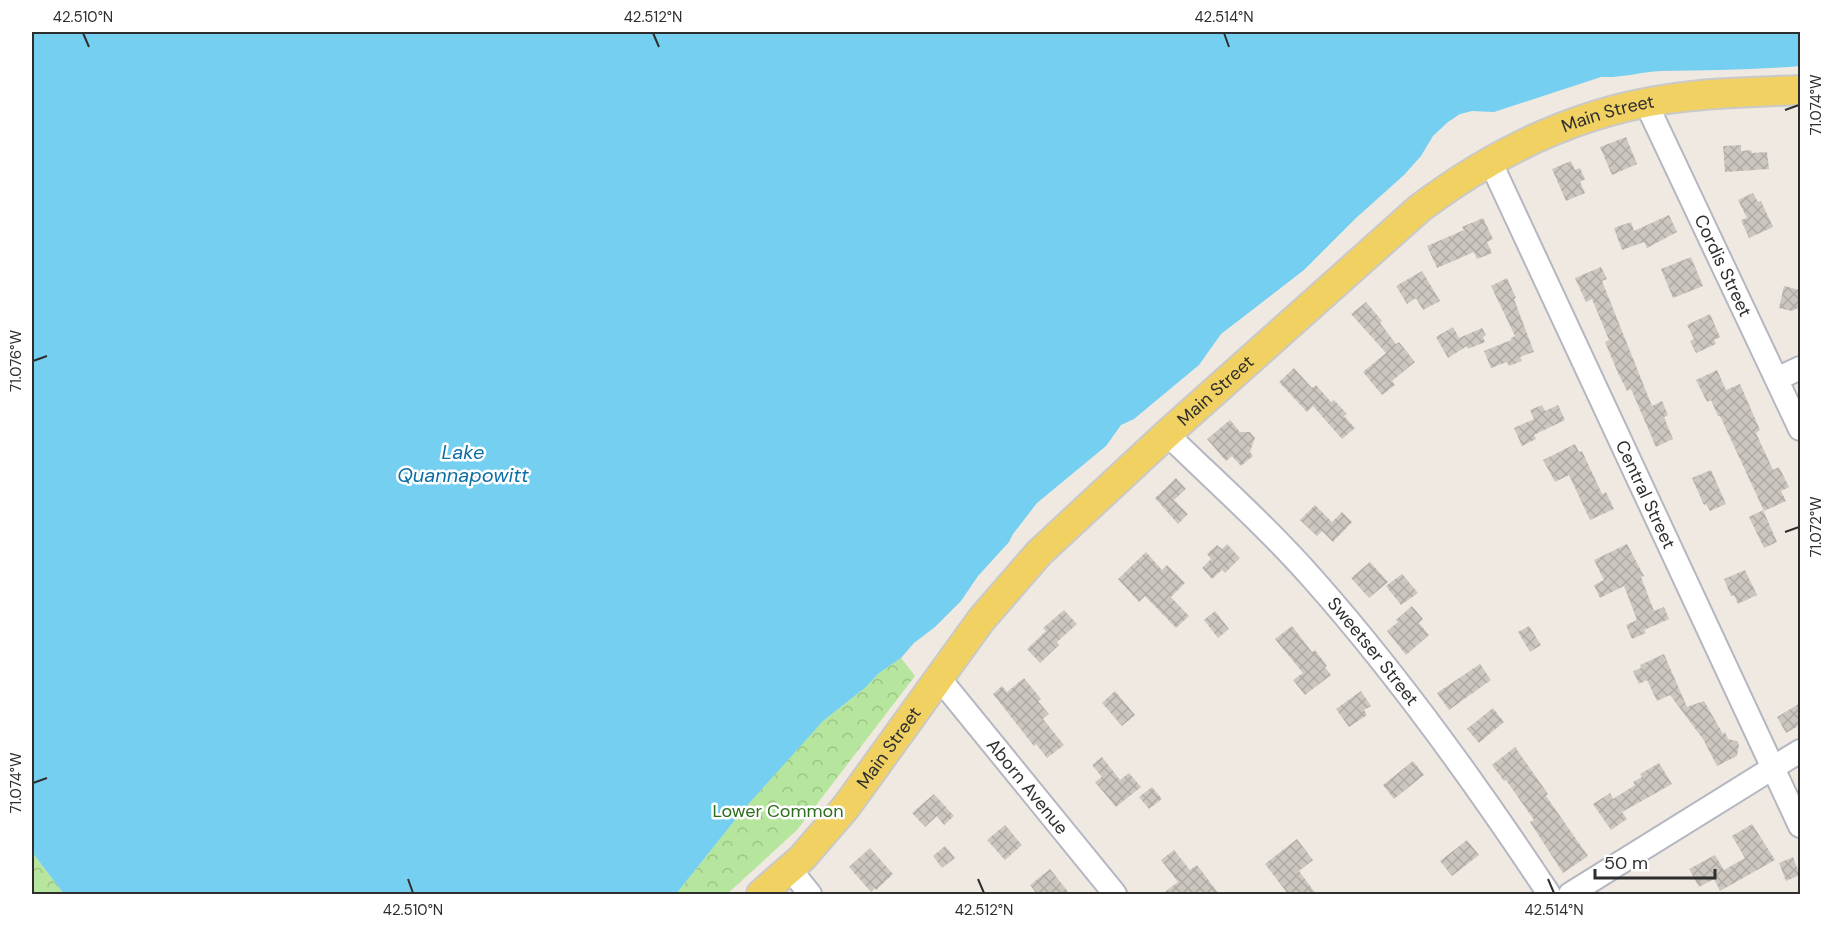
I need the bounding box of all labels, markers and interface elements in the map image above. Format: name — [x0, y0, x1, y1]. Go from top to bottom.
text: 42.510°N — [53, 7, 113, 27]
text: 42.512°N — [624, 7, 682, 27]
text: 42.514°N — [1194, 7, 1254, 27]
text: 71.074°W — [1806, 74, 1826, 136]
street label: Main Street — [1558, 89, 1656, 138]
street label: Cordis Street — [1688, 211, 1757, 321]
text: 71.076°W — [6, 330, 26, 392]
street label: Main Street — [1172, 350, 1259, 431]
street label: Central Street — [1610, 436, 1681, 553]
water label: Lake Quannapowitt — [397, 439, 529, 488]
text: 71.072°W — [1806, 496, 1826, 558]
street label: Sweetser Street — [1322, 592, 1424, 711]
street label: Main Street — [851, 702, 926, 793]
street label: Aborn Avenue — [981, 734, 1074, 839]
text: 71.074°W — [6, 752, 26, 814]
park label: Lower Common — [712, 799, 844, 823]
scale bar — [1595, 842, 1715, 880]
text: 50 m — [1604, 851, 1648, 875]
text: 42.510°N — [383, 900, 443, 920]
text: 42.512°N — [955, 900, 1013, 920]
text: 42.514°N — [1524, 900, 1584, 920]

